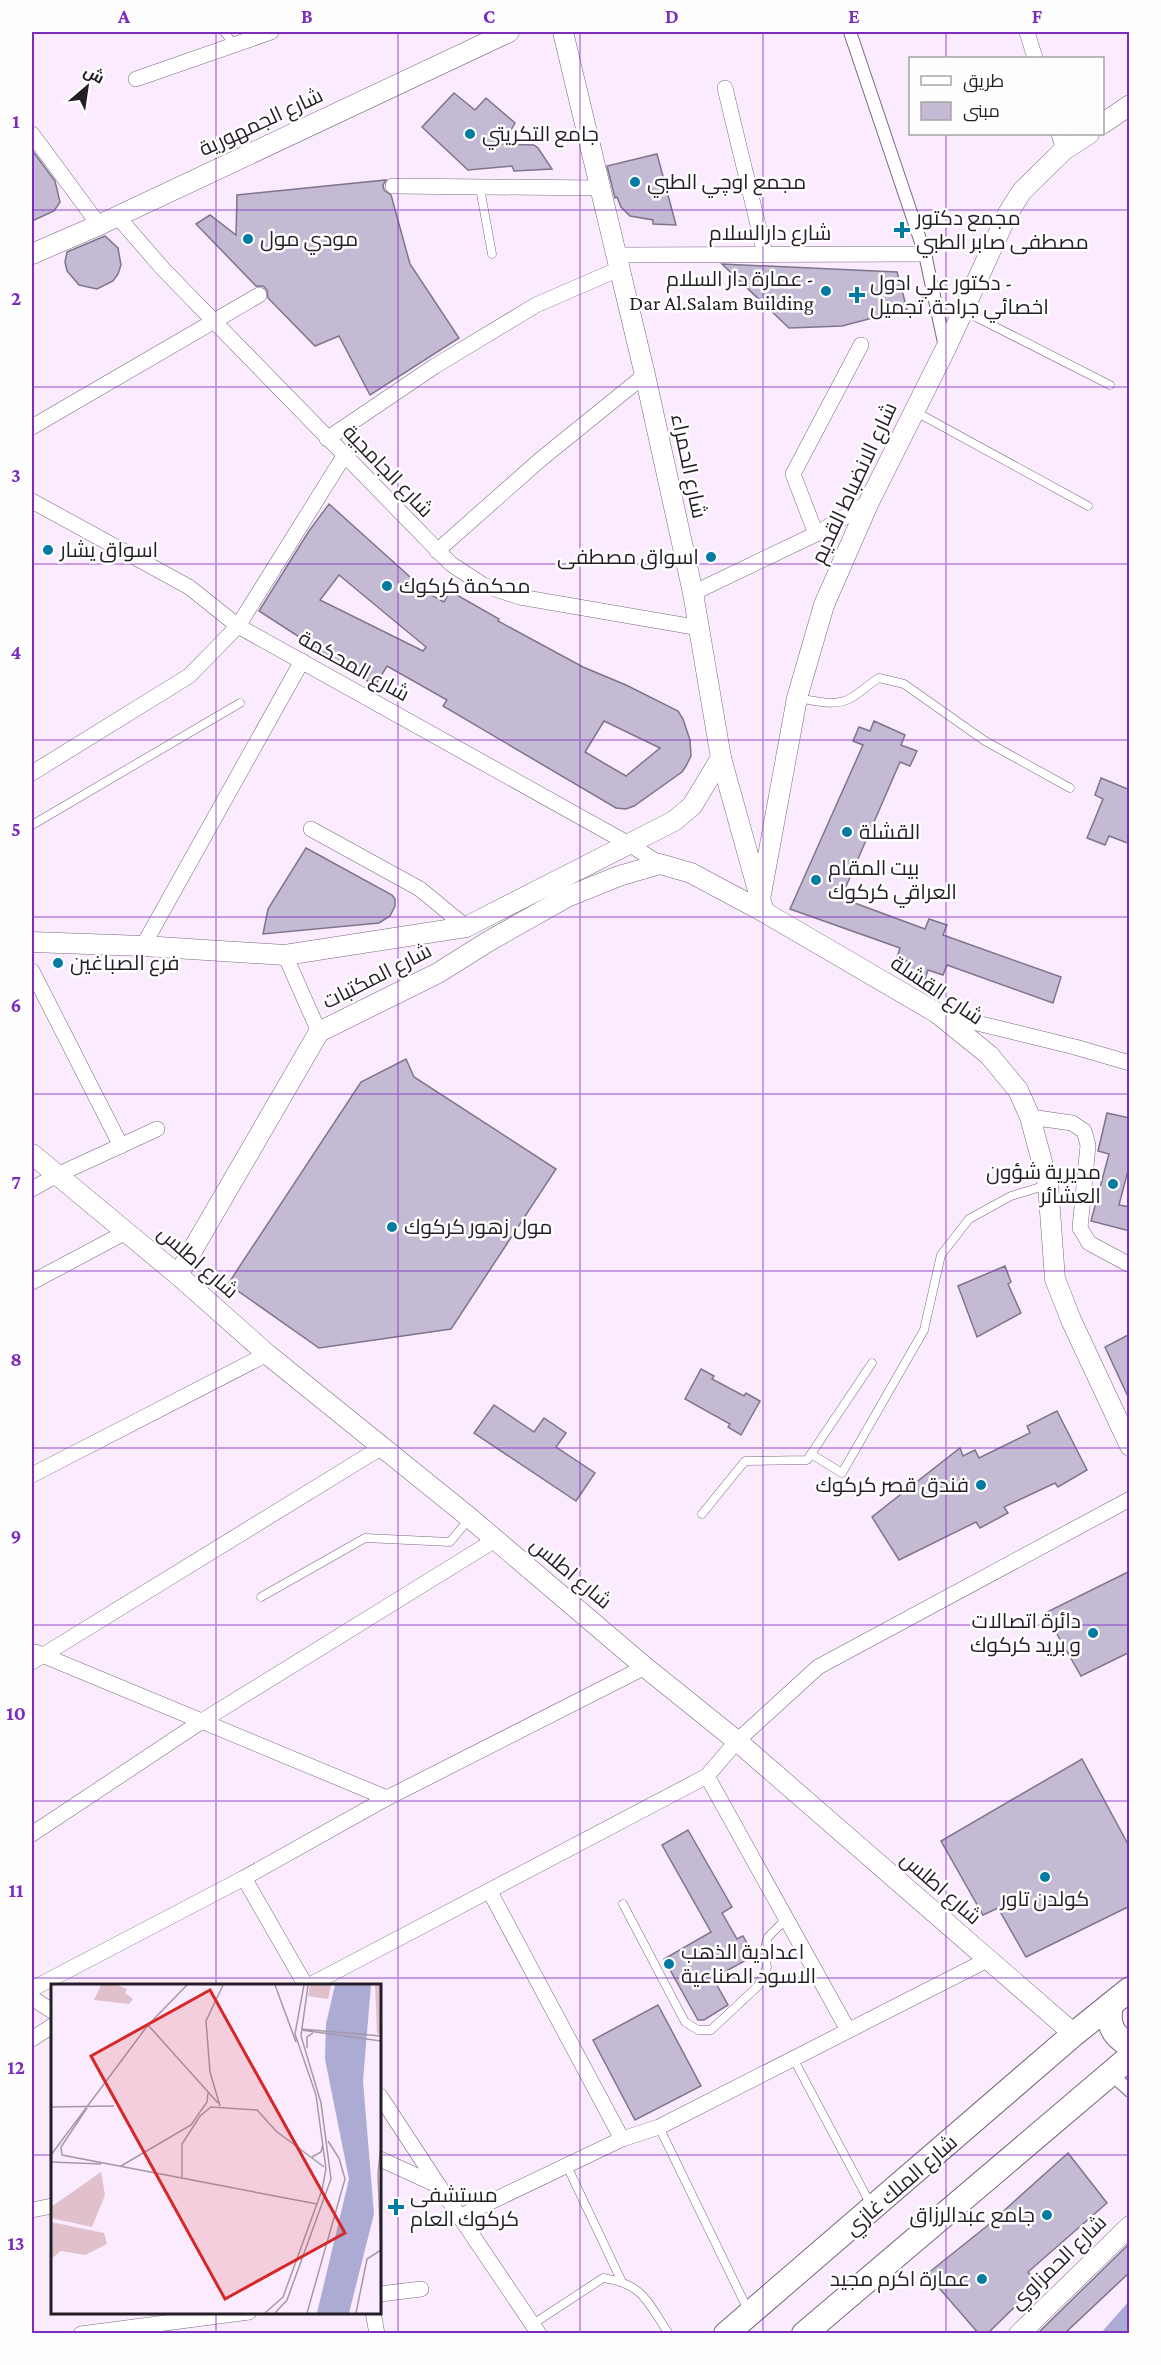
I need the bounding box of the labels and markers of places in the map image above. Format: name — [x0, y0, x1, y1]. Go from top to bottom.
place label: جامع التكريتي — [482, 122, 599, 150]
marker: جامع التكريتي — [463, 127, 477, 141]
place label: مجمع اوچي الطبي — [647, 170, 806, 198]
marker: مجمع اوچي الطبي — [628, 175, 642, 189]
place label: مجمع دكتور مصطفى صابر الطبي — [915, 206, 1089, 258]
marker: مجمع دكتور مصطفى صابر الطبي — [893, 221, 911, 239]
place label: مودي مول — [260, 227, 358, 255]
marker: مودي مول — [241, 232, 255, 246]
place label: عمارة دار السلام - Dar Al.Salam Building — [629, 267, 814, 315]
place label: دكتور علي ادول - اخصائي جراحة، تجميل — [870, 271, 1049, 323]
marker: عمارة دار السلام - Dar Al.Salam Building — [819, 284, 833, 298]
marker: دكتور علي ادول - اخصائي جراحة، تجميل — [848, 286, 866, 304]
place label: اسواق يشار — [59, 538, 158, 563]
marker: اسواق يشار — [41, 543, 55, 557]
place label: اسواق مصطفى — [557, 545, 699, 570]
marker: اسواق مصطفى — [704, 550, 718, 564]
place label: محكمة كركوك — [399, 574, 530, 598]
marker: محكمة كركوك — [380, 579, 394, 593]
place label: القشلة — [859, 820, 921, 844]
marker: القشلة — [840, 825, 854, 839]
place label: بيت المقام العراقي كركوك — [828, 856, 957, 908]
marker: بيت المقام العراقي كركوك — [809, 873, 823, 887]
place label: فرع الصباغين — [70, 951, 180, 977]
marker: فرع الصباغين — [51, 956, 65, 970]
place label: مديرية شؤون العشائر — [986, 1160, 1101, 1208]
marker: مديرية شؤون العشائر — [1106, 1177, 1120, 1191]
place label: مول زهور كركوك — [404, 1215, 553, 1240]
marker: مول زهور كركوك — [385, 1220, 399, 1234]
place label: فندق قصر كركوك — [815, 1473, 969, 1498]
marker: فندق قصر كركوك — [974, 1478, 988, 1492]
place label: دائرة اتصالات و بريد كركوك — [970, 1609, 1081, 1657]
marker: دائرة اتصالات و بريد كركوك — [1086, 1626, 1100, 1640]
marker: کولدن تاور — [1038, 1870, 1052, 1884]
place label: کولدن تاور — [1000, 1887, 1089, 1912]
place label: اعدادية الذهب الاسود الصناعية — [681, 1940, 816, 1988]
marker: اعدادية الذهب الاسود الصناعية — [662, 1957, 676, 1971]
place label: مستشفى كركوك العام — [410, 2183, 519, 2233]
marker: مستشفى كركوك العام — [387, 2198, 405, 2216]
place label: جامع عبدالرزاق — [910, 2203, 1035, 2229]
marker: جامع عبدالرزاق — [1040, 2208, 1054, 2222]
place label: عمارة اكرم مجيد — [830, 2267, 970, 2293]
marker: عمارة اكرم مجيد — [975, 2272, 989, 2286]

